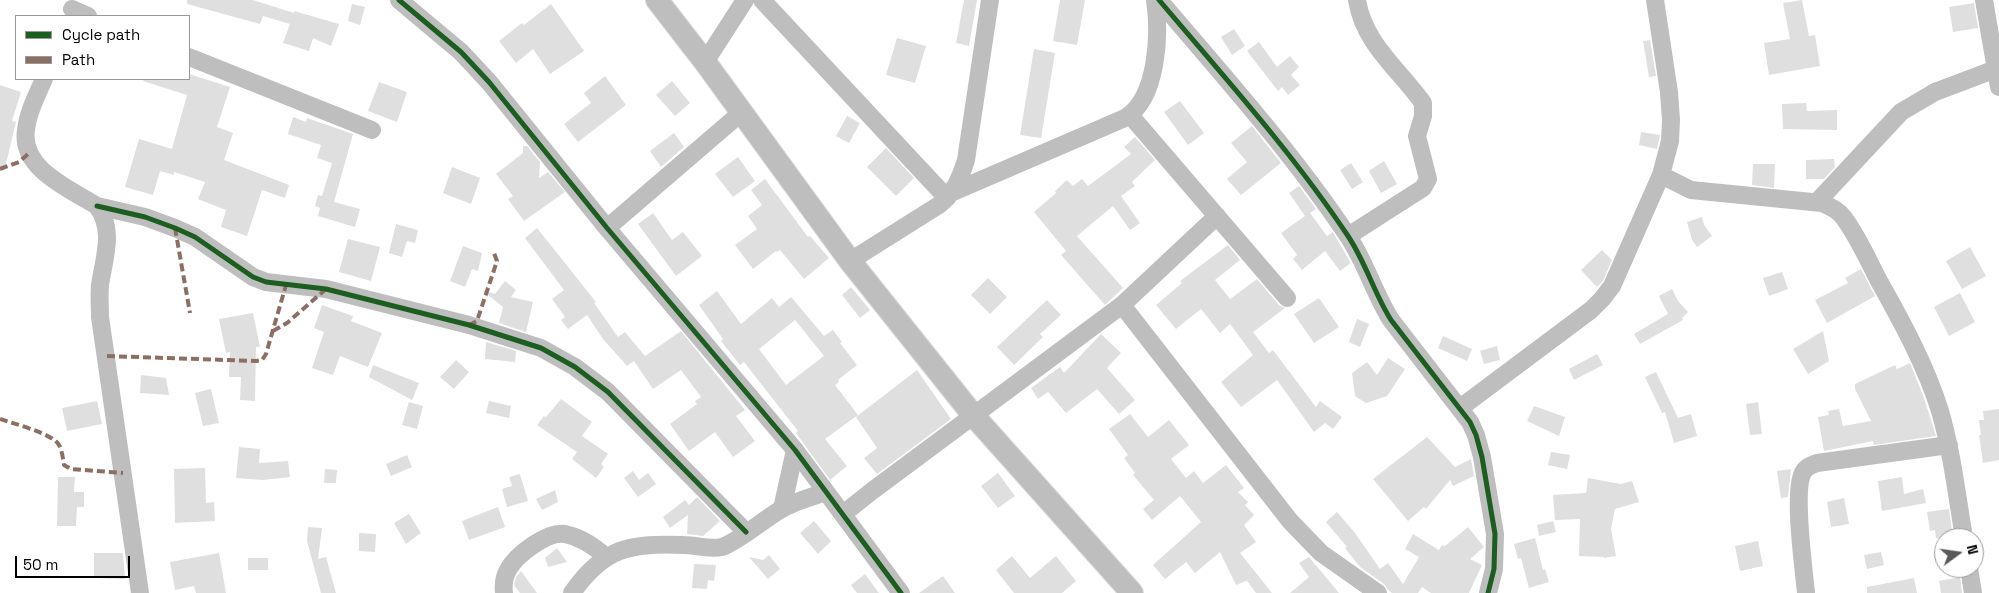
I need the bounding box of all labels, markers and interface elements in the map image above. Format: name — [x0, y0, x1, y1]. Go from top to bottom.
legend — [15, 15, 190, 80]
text: Cycle path — [62, 25, 140, 44]
text: Path — [62, 50, 95, 69]
north arrow — [1934, 528, 1984, 578]
text: N — [1963, 543, 1982, 556]
scale bar — [18, 546, 132, 578]
text: 50 m — [23, 555, 58, 574]

